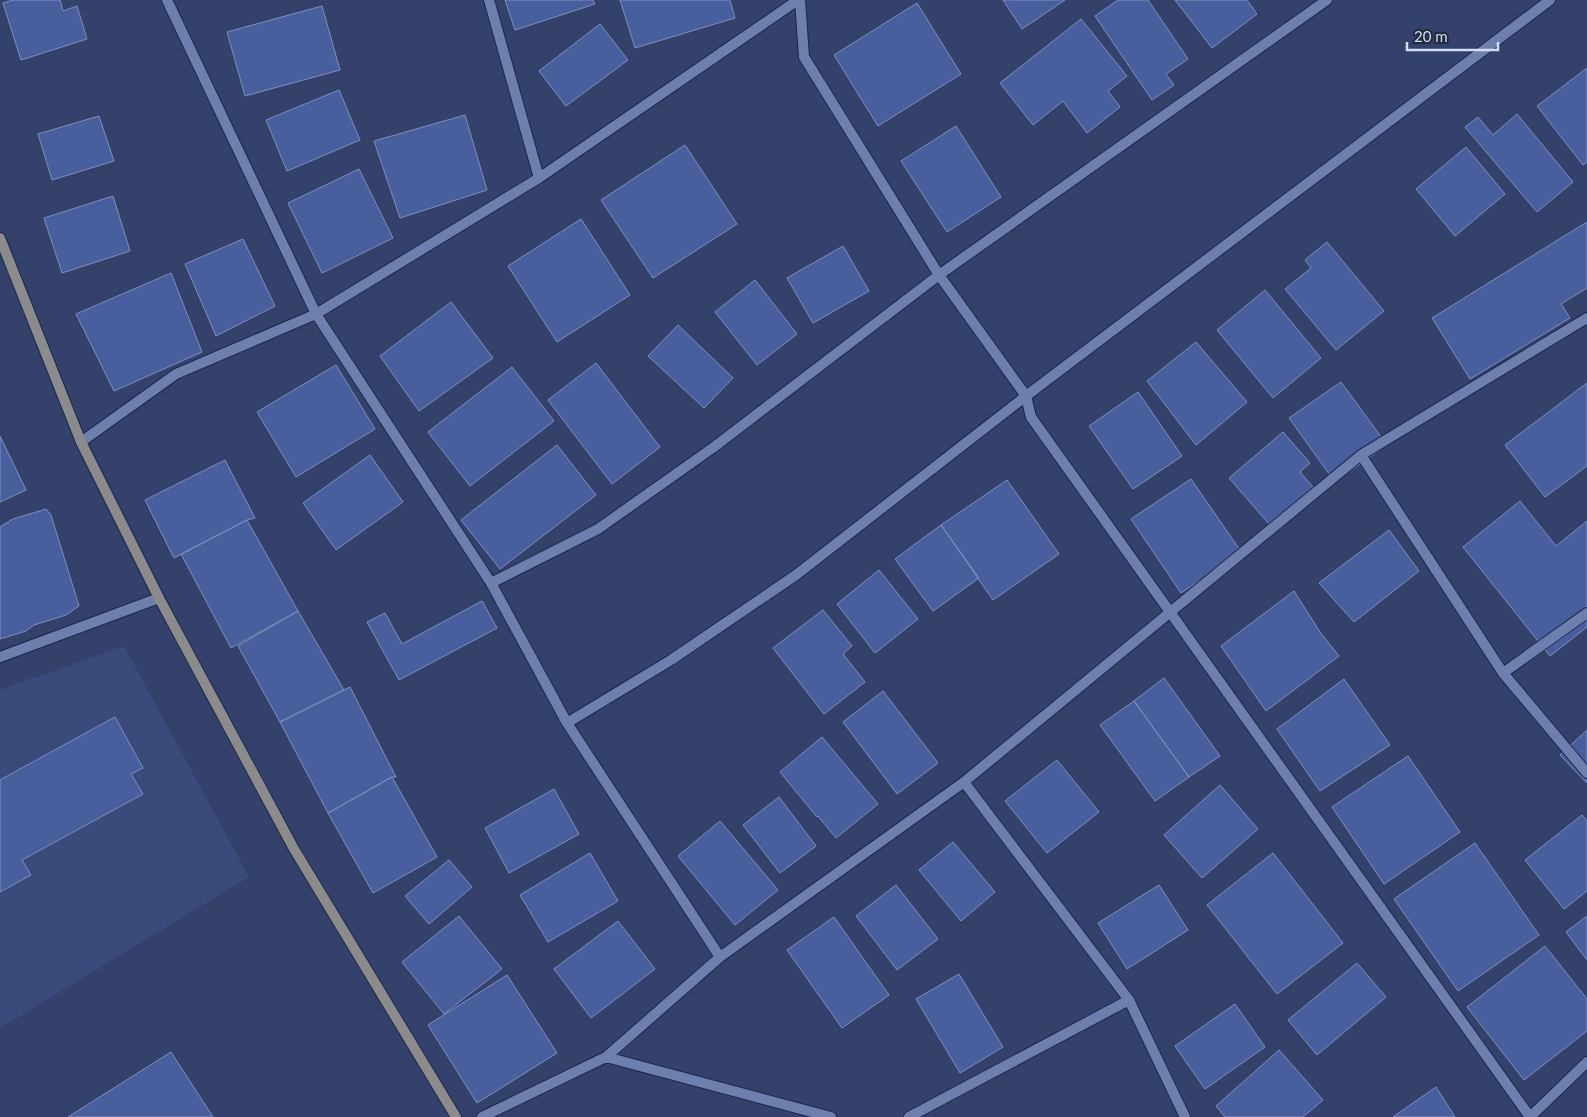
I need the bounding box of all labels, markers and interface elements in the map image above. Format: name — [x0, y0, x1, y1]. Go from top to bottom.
scale bar — [1407, 20, 1498, 52]
text: 20 m — [1414, 27, 1448, 45]

